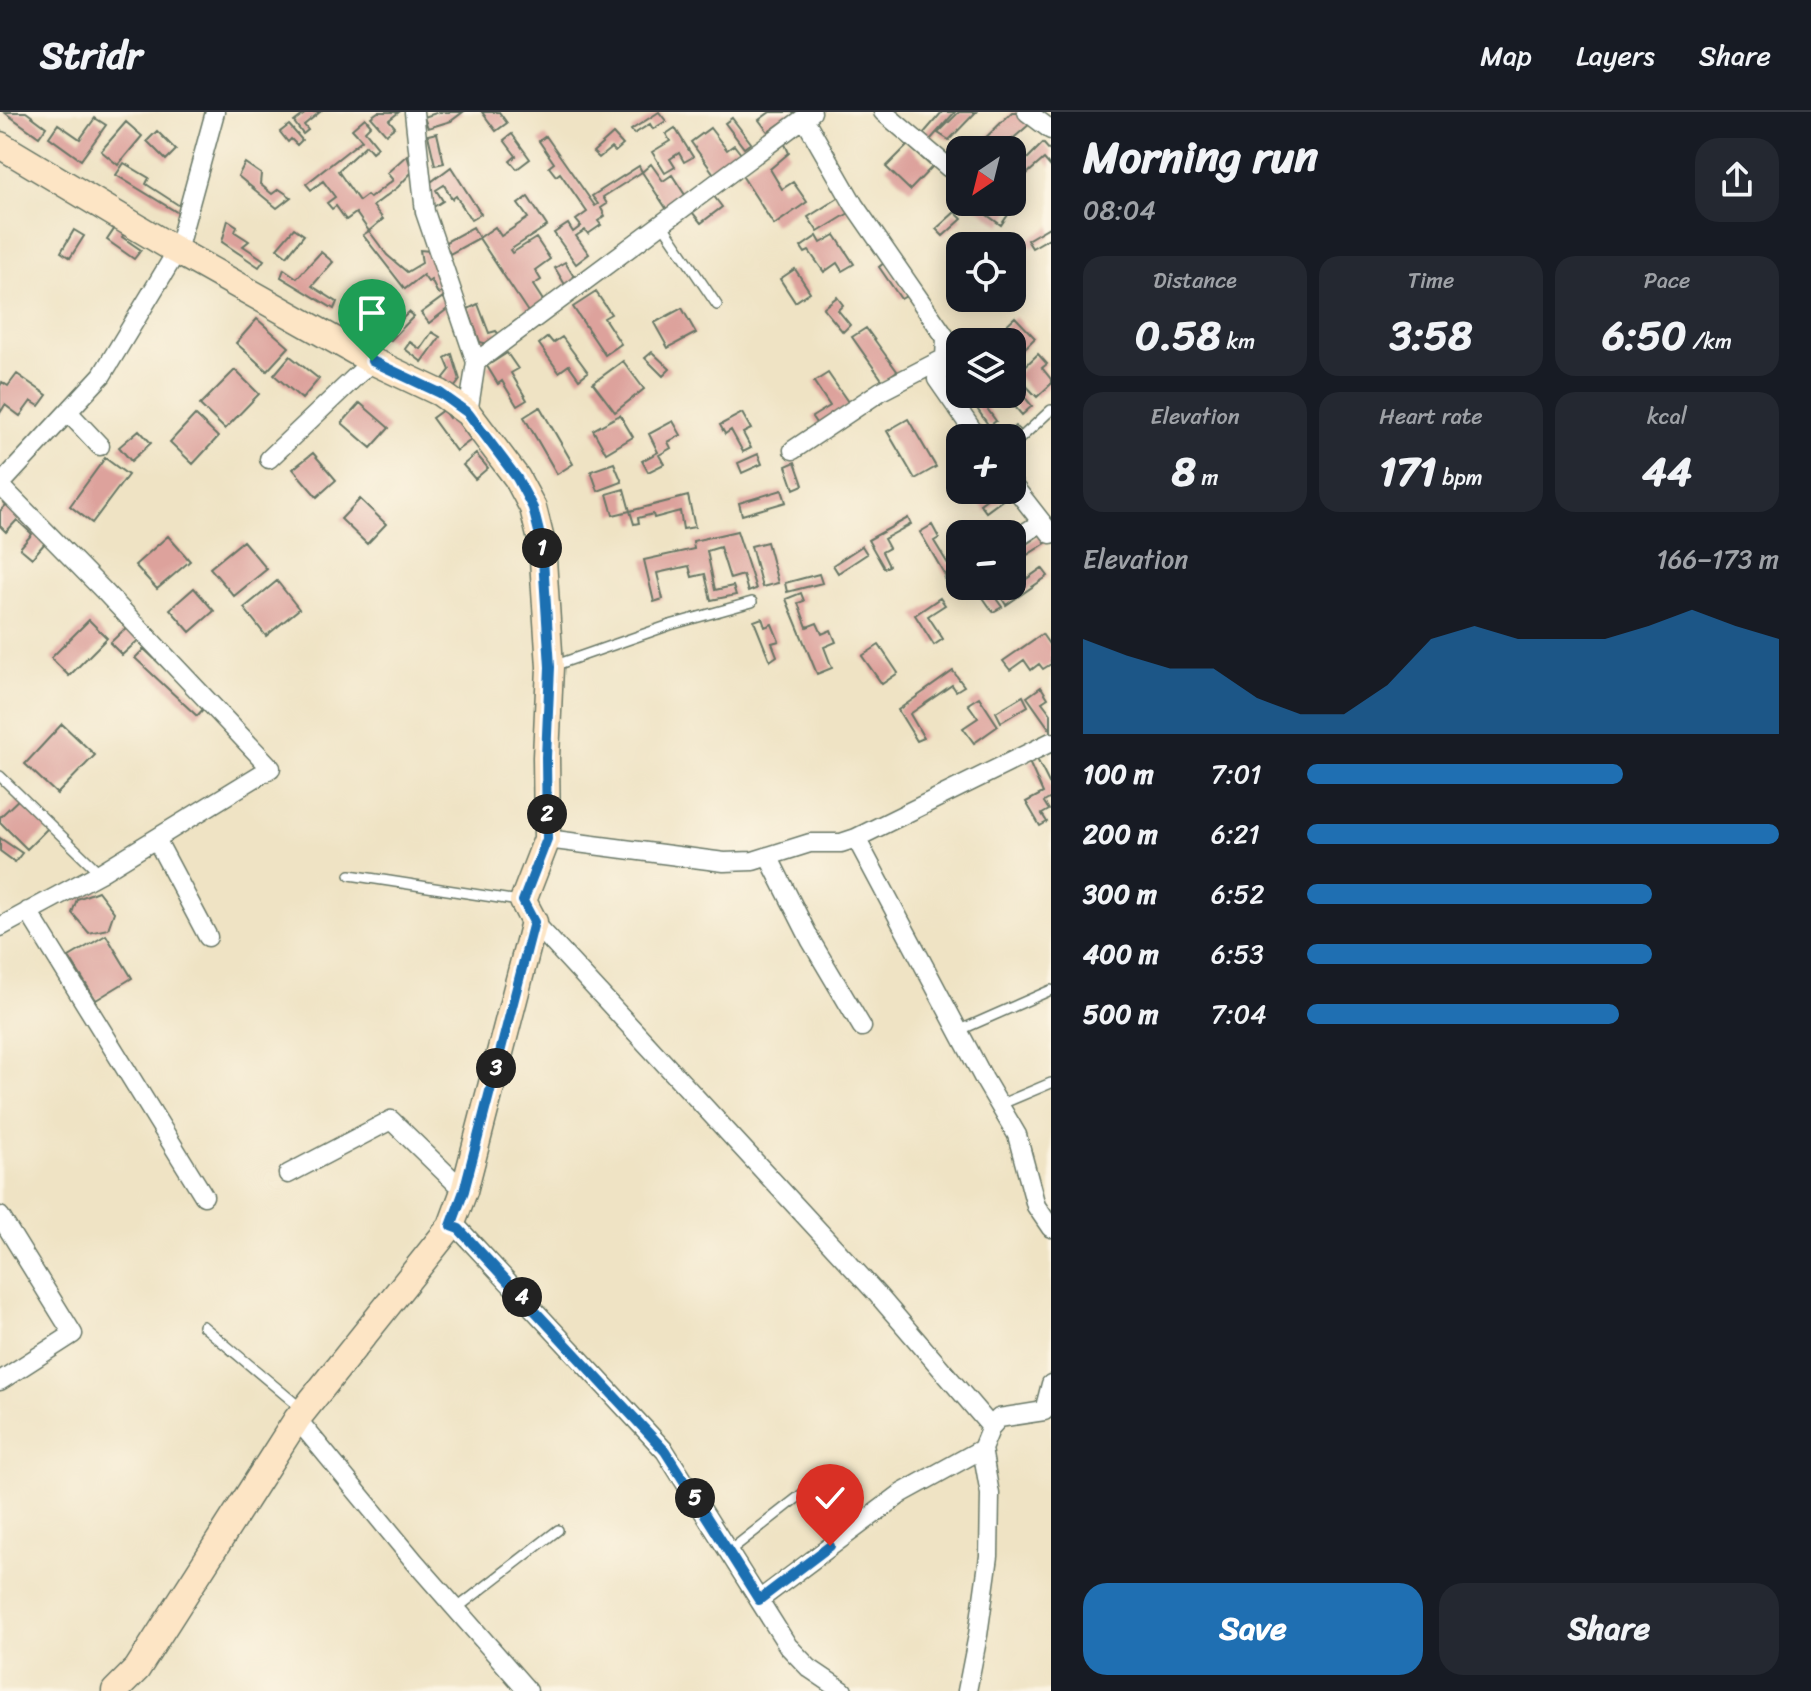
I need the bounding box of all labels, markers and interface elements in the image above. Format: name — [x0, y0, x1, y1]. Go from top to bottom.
text: Stridr — [40, 22, 142, 89]
text: Map — [1480, 31, 1532, 80]
text: Layers — [1576, 31, 1655, 80]
text: Share — [1699, 31, 1771, 80]
text: Morning run — [1083, 118, 1318, 196]
north arrow — [946, 136, 1026, 216]
map controls — [946, 136, 1026, 600]
button: share — [1695, 138, 1779, 222]
text: 08:04 — [1083, 187, 1156, 233]
button: locate — [946, 232, 1026, 312]
text: Distance — [1153, 261, 1237, 300]
text: Time — [1408, 261, 1454, 300]
text: Pace — [1644, 261, 1690, 300]
pin — [338, 279, 406, 361]
icon: arrive — [350, 291, 394, 335]
text: 0.58 — [1135, 300, 1221, 371]
text: 3:58 — [1390, 300, 1472, 371]
text: 6:50 — [1602, 300, 1687, 371]
text: km — [1221, 322, 1255, 361]
text: /km — [1687, 322, 1732, 361]
button: layers — [946, 328, 1026, 408]
text: Elevation — [1150, 397, 1240, 436]
text: Heart rate — [1379, 397, 1483, 436]
text: kcal — [1647, 397, 1687, 436]
button: + — [946, 424, 1026, 504]
text: 8 — [1172, 436, 1196, 507]
text: 171 — [1379, 436, 1436, 507]
text: 44 — [1642, 436, 1692, 507]
text: m — [1196, 458, 1218, 497]
text: bpm — [1436, 458, 1483, 497]
button: − — [946, 520, 1026, 600]
pin: 1 — [522, 528, 562, 568]
text: 1 — [537, 528, 547, 567]
text: Elevation — [1083, 536, 1188, 582]
text: 166–173 m — [1657, 536, 1779, 582]
text: 100 m — [1083, 751, 1154, 797]
text: 7:01 — [1211, 751, 1261, 797]
pin: 2 — [527, 794, 567, 834]
text: 2 — [541, 794, 553, 833]
text: 200 m — [1083, 811, 1158, 857]
text: 6:21 — [1211, 811, 1260, 857]
text: 300 m — [1083, 871, 1157, 917]
text: 6:52 — [1211, 871, 1265, 917]
text: 400 m — [1083, 931, 1159, 977]
text: 6:53 — [1211, 931, 1264, 977]
text: 500 m — [1083, 991, 1158, 1037]
text: 7:04 — [1211, 991, 1266, 1037]
pin: 3 — [476, 1048, 516, 1088]
text: 3 — [490, 1048, 502, 1087]
pin: 4 — [502, 1277, 542, 1317]
text: 4 — [515, 1277, 529, 1316]
pin — [796, 1464, 864, 1546]
icon: check — [808, 1476, 852, 1520]
pin: 5 — [675, 1478, 715, 1518]
text: 5 — [688, 1478, 702, 1517]
button: Save — [1083, 1583, 1423, 1675]
button: Share — [1439, 1583, 1779, 1675]

